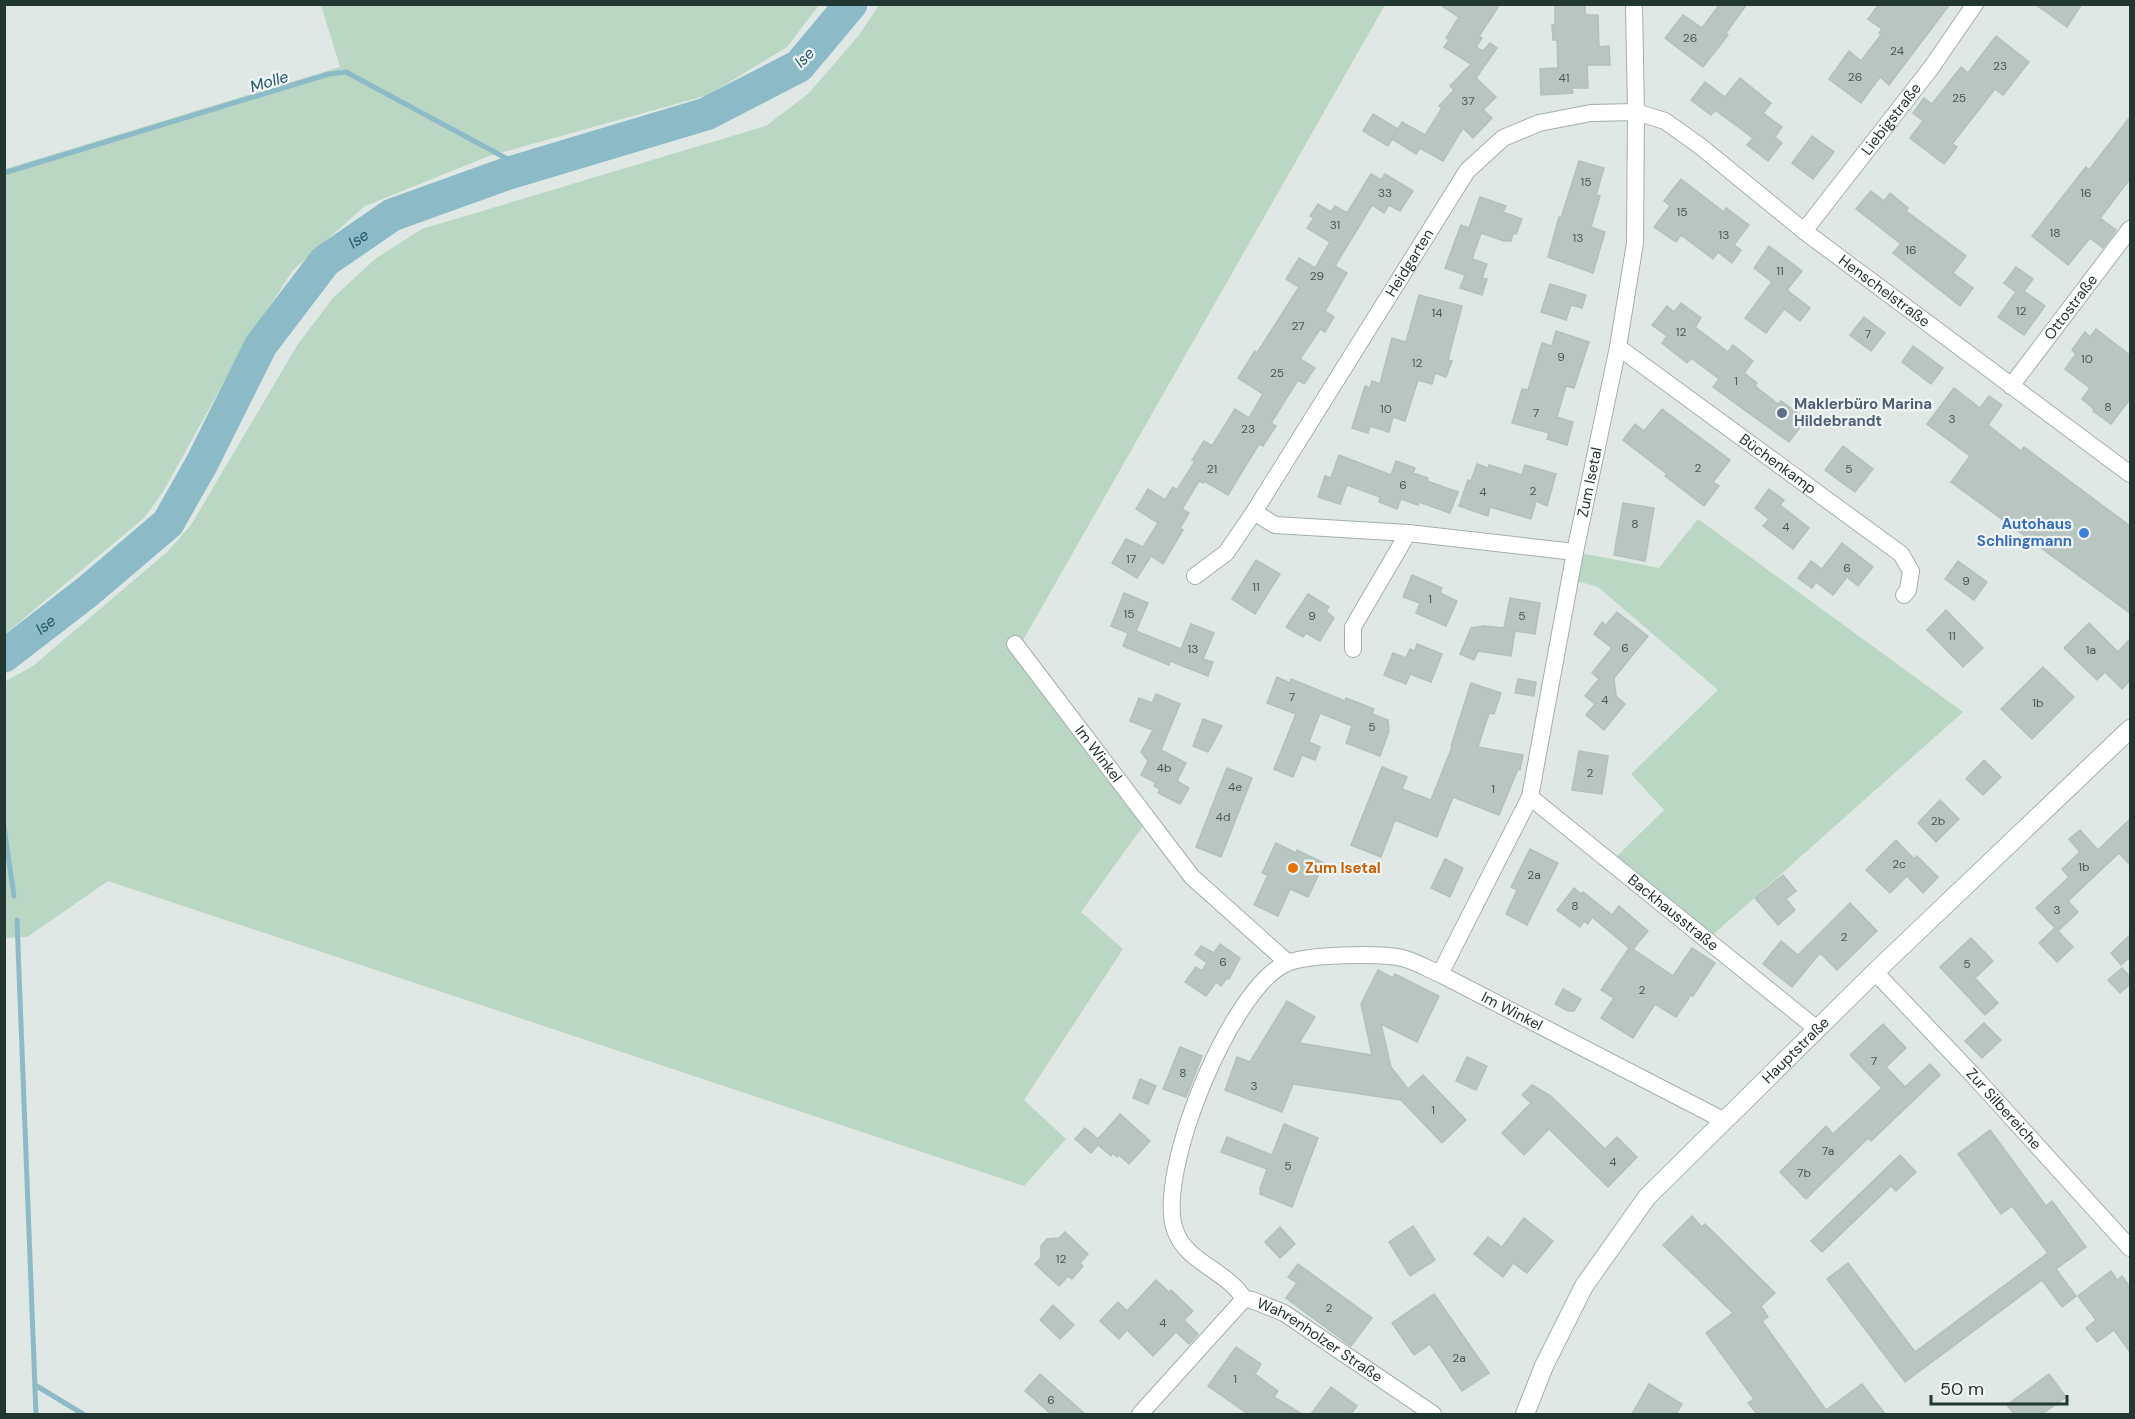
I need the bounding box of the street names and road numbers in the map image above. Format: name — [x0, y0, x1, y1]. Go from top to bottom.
street label: Liebigstraße — [1857, 79, 1926, 159]
street label: Heidgarten — [1381, 225, 1438, 301]
street label: Henschelstraße — [1835, 250, 1934, 332]
street label: Ottostraße — [2040, 270, 2102, 344]
street label: Büchenkamp — [1735, 429, 1820, 499]
street label: Zum Isetal — [1573, 445, 1607, 519]
street label: Im Winkel — [1070, 721, 1127, 786]
street label: Backhausstraße — [1623, 870, 1723, 955]
street label: Im Winkel — [1478, 987, 1546, 1035]
street label: Hauptstraße — [1758, 1013, 1834, 1088]
street label: Zur Silbereiche — [1962, 1064, 2046, 1154]
street label: Wahrenholzer Straße — [1254, 1293, 1387, 1387]

